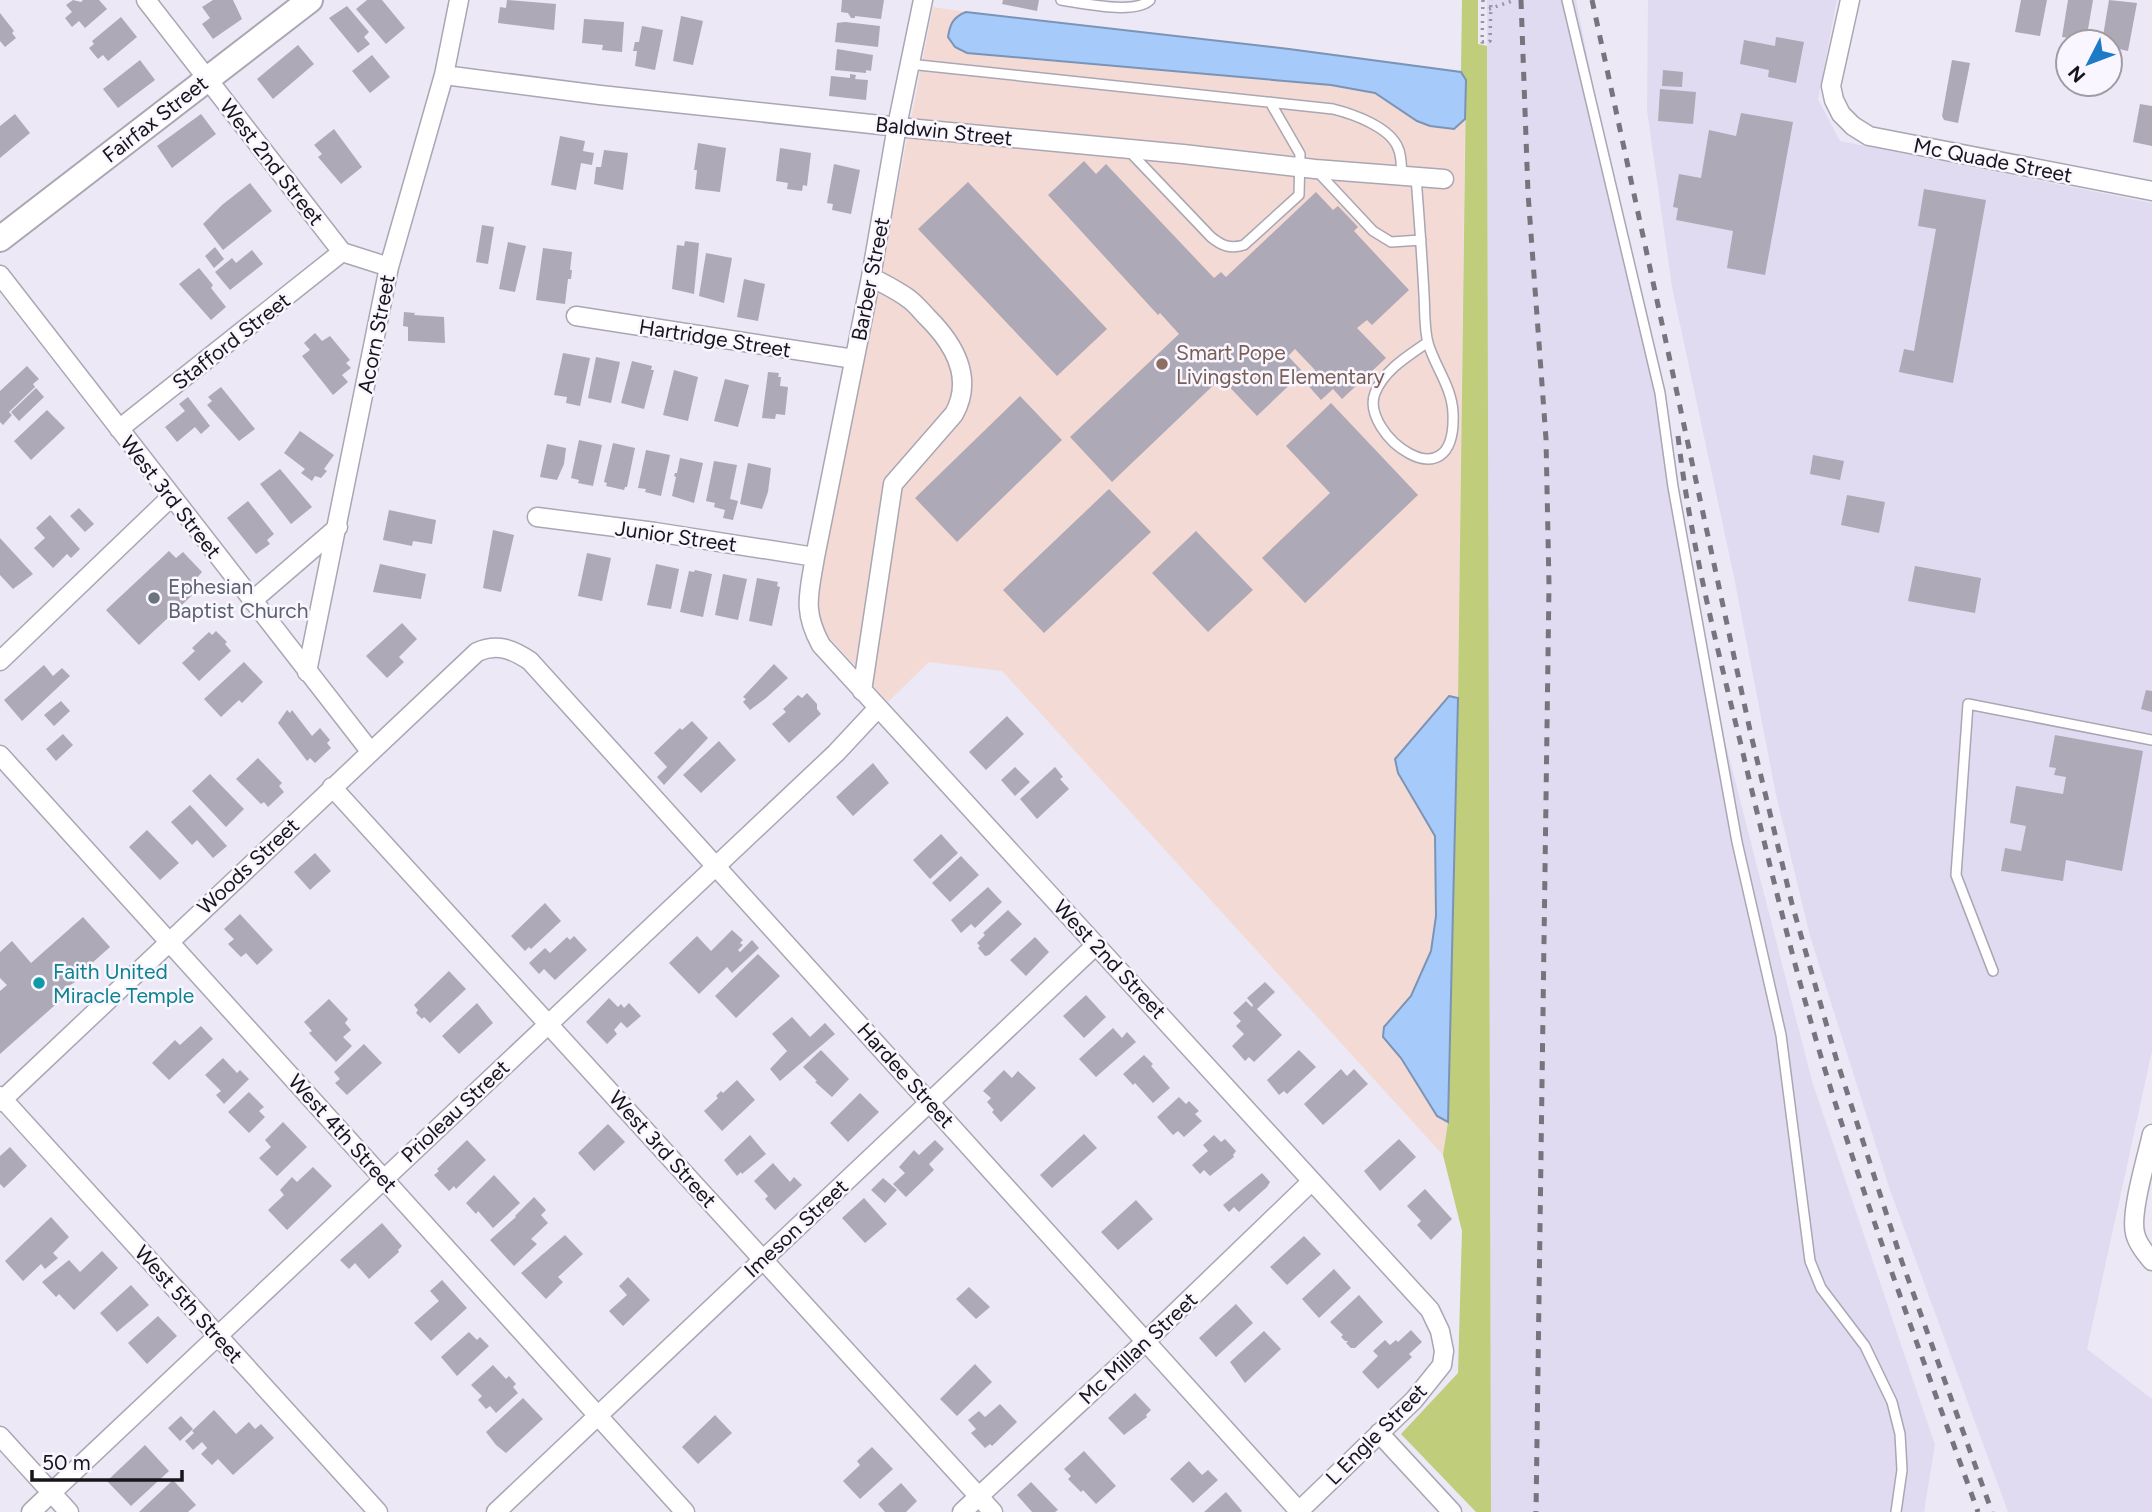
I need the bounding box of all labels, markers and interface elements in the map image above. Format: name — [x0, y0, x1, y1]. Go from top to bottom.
north arrow — [2054, 28, 2124, 98]
text: N — [2063, 61, 2090, 87]
street label: Fairfax Street — [98, 70, 213, 168]
street label: West 2nd Street — [215, 94, 329, 230]
street label: Baldwin Street — [874, 111, 1014, 151]
street label: Mc Quade Street — [1912, 132, 2074, 188]
street label: Barber Street — [846, 215, 894, 343]
street label: Acorn Street — [352, 272, 400, 395]
street label: Stafford Street — [167, 287, 295, 395]
street label: Hartridge Street — [637, 314, 793, 362]
place label: Smart Pope Livingston Elementary — [1176, 340, 1385, 389]
marker: Smart Pope Livingston Elementary — [1154, 356, 1170, 372]
street label: West 3rd Street — [115, 431, 227, 563]
street label: Junior Street — [614, 515, 738, 557]
place label: Ephesian Baptist Church — [168, 574, 308, 623]
marker: Ephesian Baptist Church — [146, 590, 162, 606]
street label: Woods Street — [192, 813, 304, 919]
street label: West 2nd Street — [1049, 894, 1172, 1024]
place label: Faith United Miracle Temple — [53, 959, 194, 1008]
marker: Faith United Miracle Temple — [31, 975, 47, 991]
street label: Hardee Street — [852, 1017, 960, 1133]
street label: Prioleau Street — [396, 1055, 514, 1167]
street label: West 4th Street — [283, 1069, 403, 1197]
street label: West 3rd Street — [604, 1085, 722, 1213]
street label: Imeson Street — [739, 1174, 853, 1282]
street label: West 5th Street — [130, 1240, 248, 1368]
street label: Mc Millan Street — [1074, 1287, 1202, 1409]
street label: L Engle Street — [1320, 1378, 1432, 1490]
scale bar — [32, 1438, 182, 1482]
text: 50 m — [42, 1450, 91, 1475]

